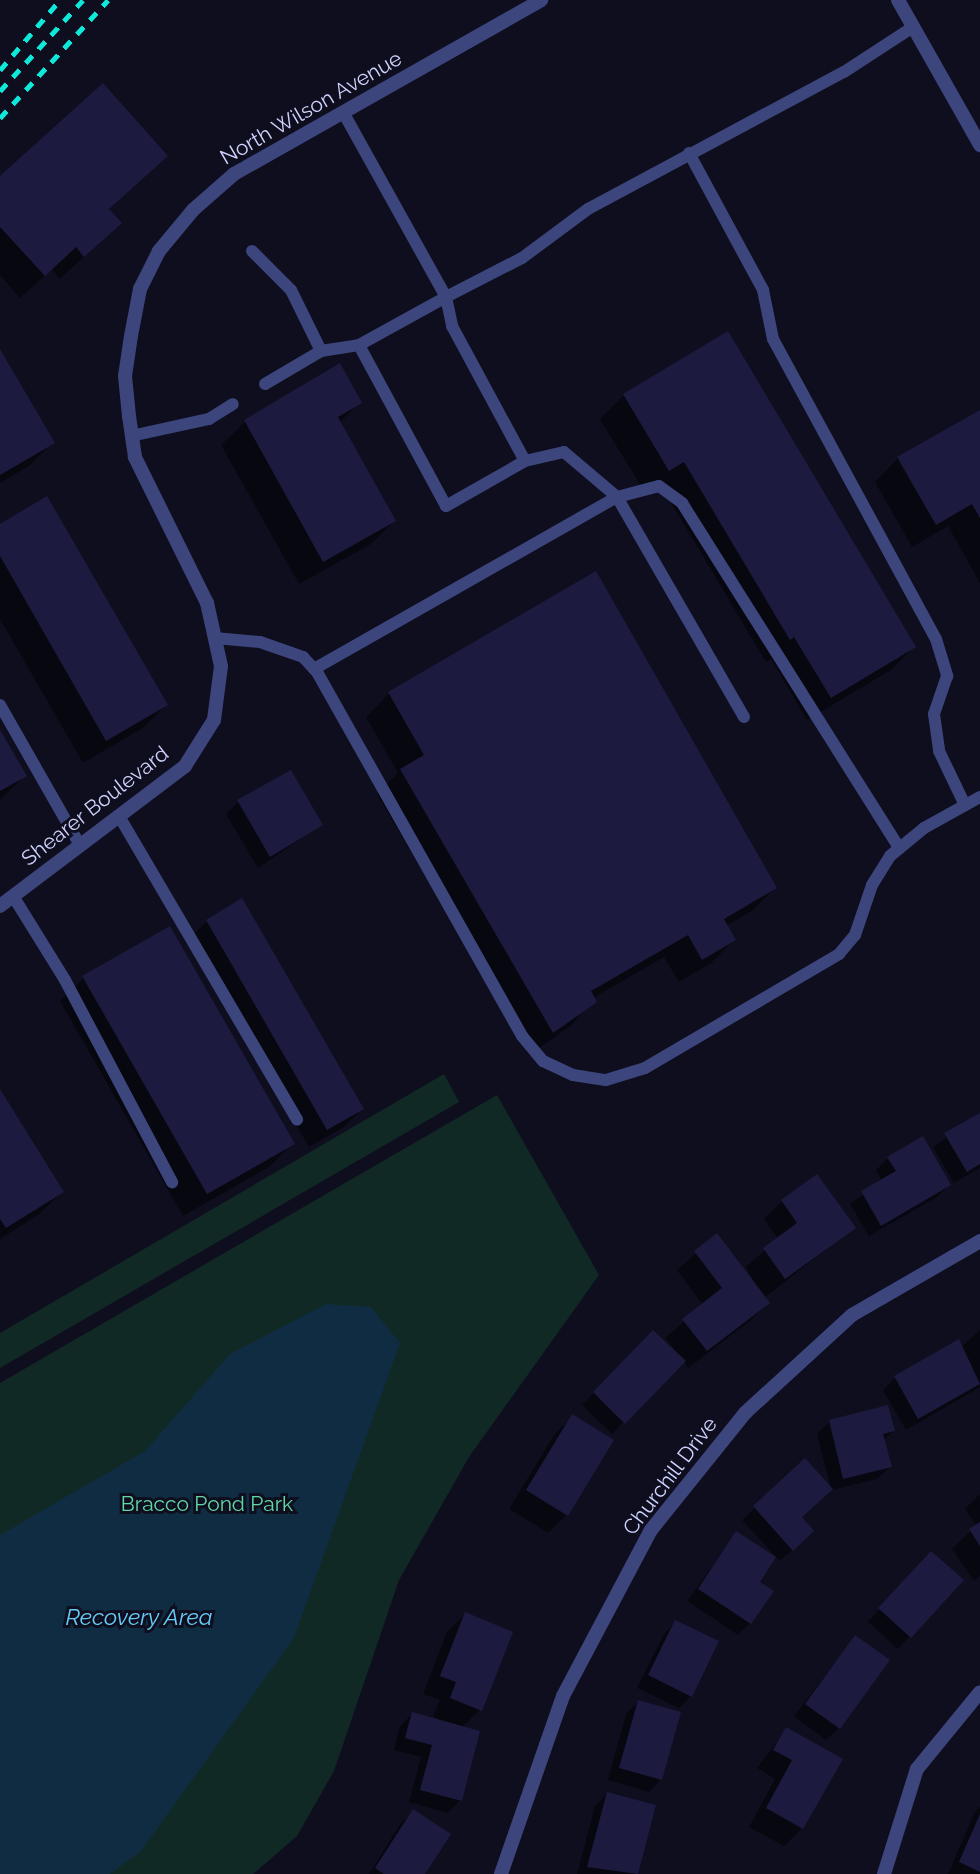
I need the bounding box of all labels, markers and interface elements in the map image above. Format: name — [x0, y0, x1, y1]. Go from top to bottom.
street label: North Wilson Avenue — [215, 45, 407, 171]
street label: Shearer Boulevard — [16, 741, 174, 871]
street label: Churchill Drive — [617, 1412, 723, 1540]
park label: Bracco Pond Park — [121, 1491, 293, 1517]
water label: Recovery Area — [65, 1603, 213, 1631]

